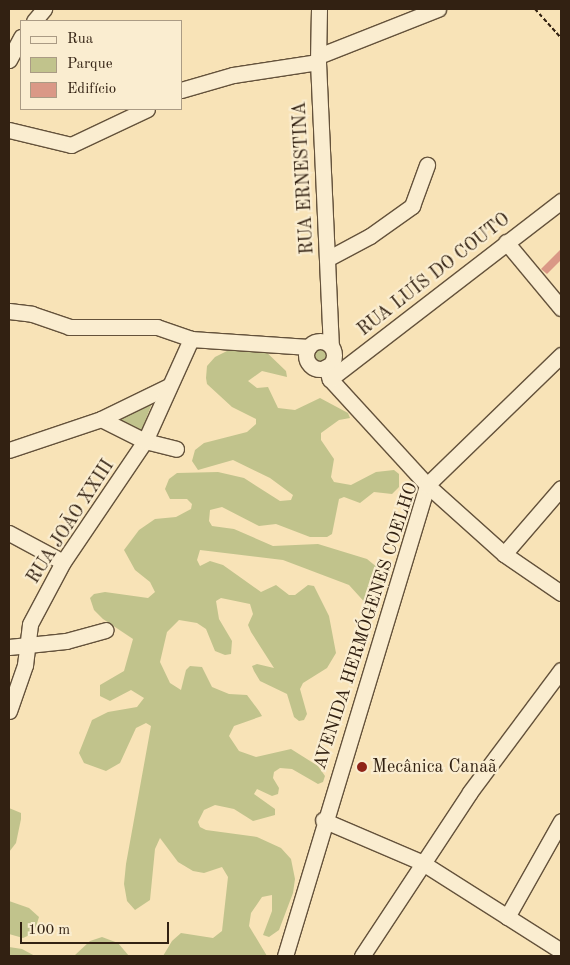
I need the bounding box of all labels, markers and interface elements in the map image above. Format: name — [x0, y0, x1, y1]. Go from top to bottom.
legend — [20, 20, 182, 110]
text: Rua — [67, 32, 93, 47]
text: Parque — [67, 57, 113, 72]
text: Edifício — [67, 82, 116, 97]
street label: RUA ERNESTINA — [289, 101, 319, 255]
street label: RUA LUÍS DO COUTO — [354, 209, 514, 341]
street label: RUA JOÃO XXIII — [23, 456, 119, 588]
street label: AVENIDA HERMÓGENES COELHO — [309, 480, 423, 772]
place label: Mecânica Canaã — [372, 756, 497, 778]
marker: Mecânica Canaã — [356, 761, 368, 773]
scale bar — [22, 912, 171, 944]
text: 100 m — [28, 923, 70, 938]

